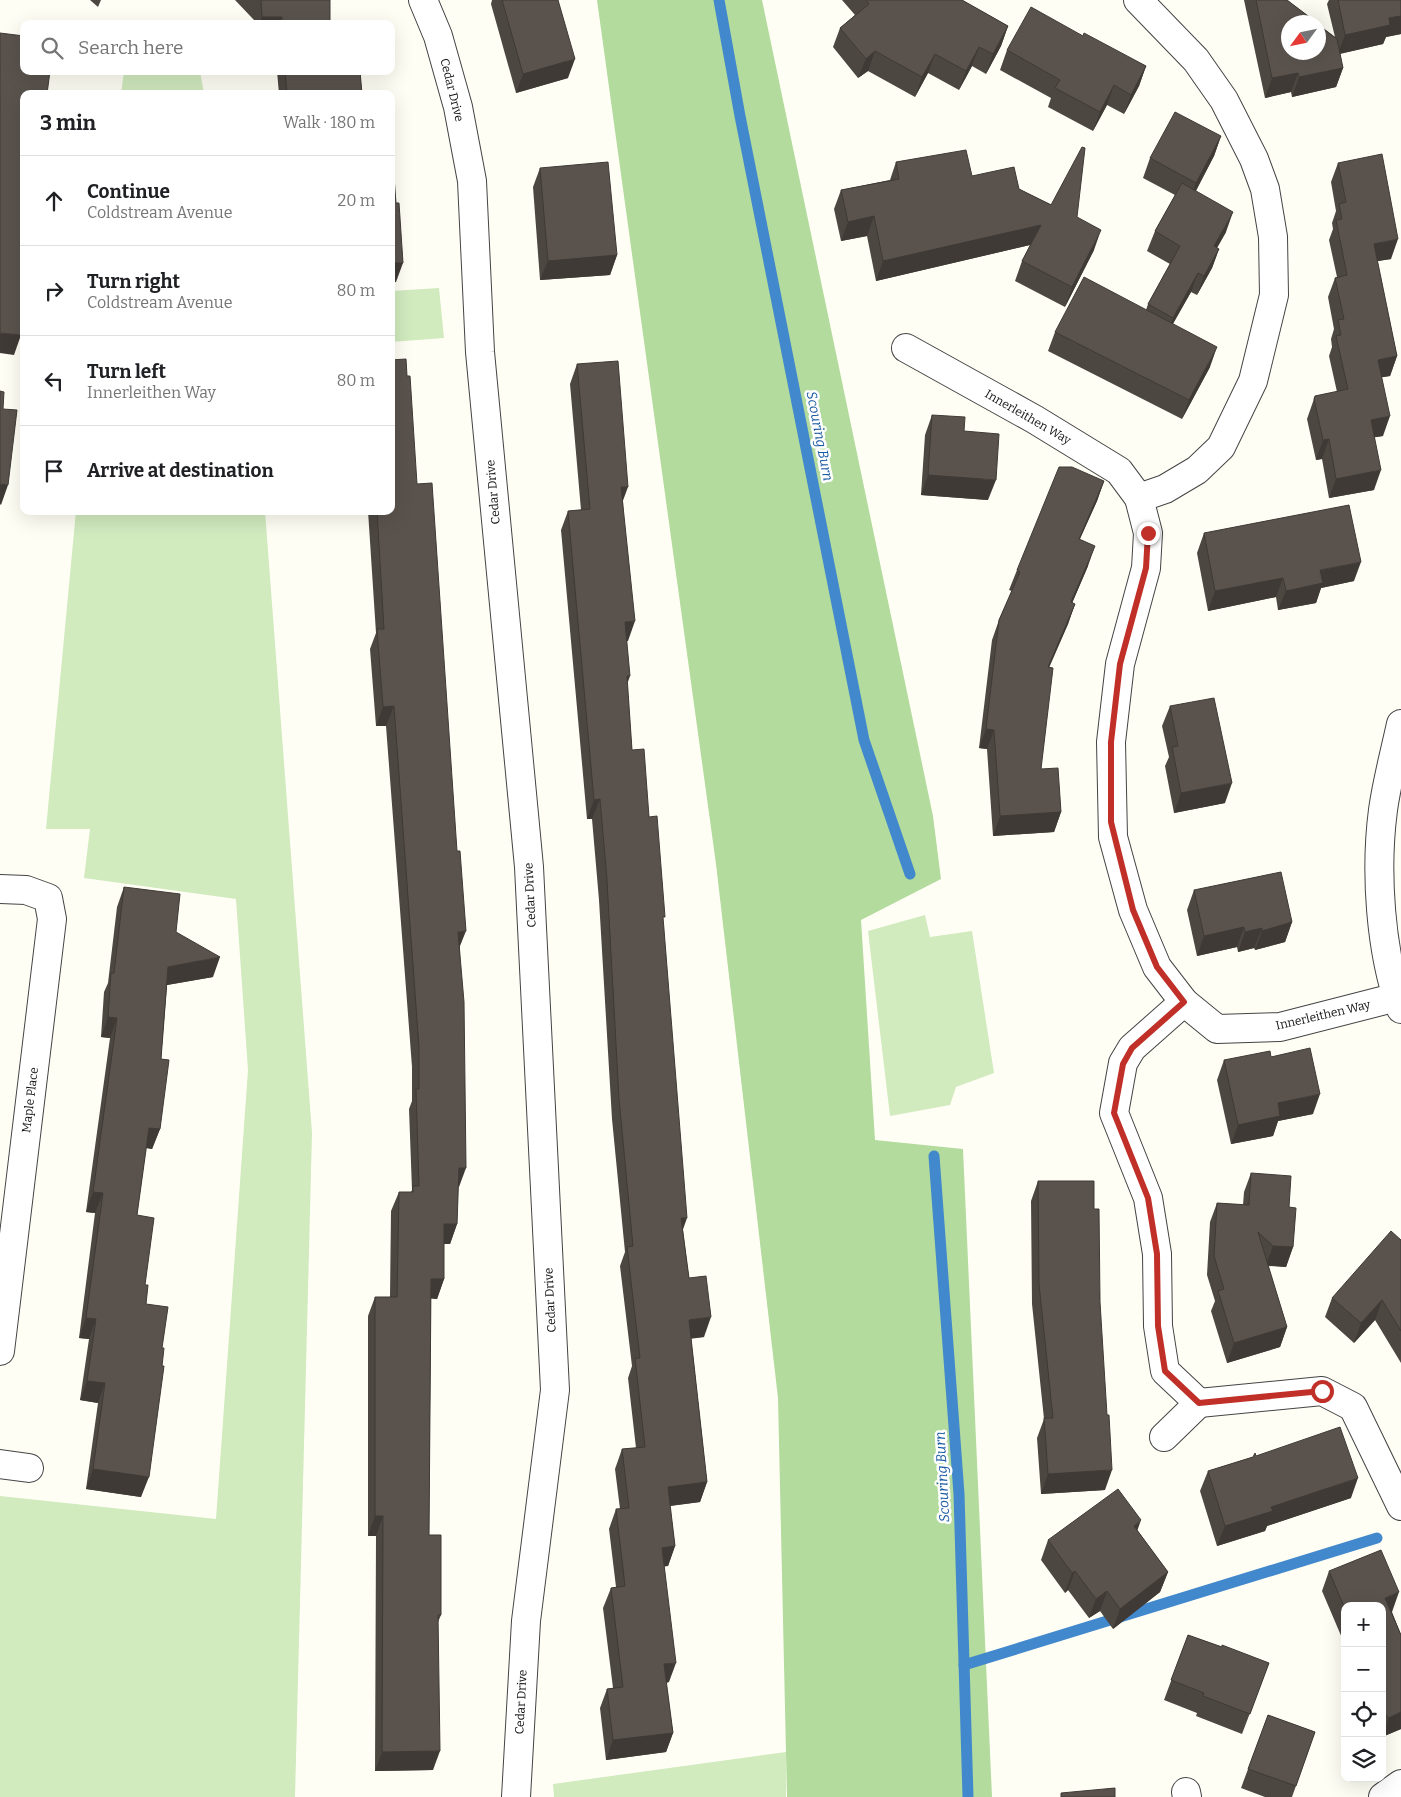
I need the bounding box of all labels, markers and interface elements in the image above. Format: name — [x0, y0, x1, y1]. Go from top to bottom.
north arrow — [1281, 15, 1326, 60]
search box — [20, 20, 395, 75]
icon: search — [38, 34, 66, 62]
text: Search here — [78, 36, 183, 59]
street label: Cedar Drive — [437, 57, 467, 123]
text: 3 min — [40, 110, 96, 136]
text: Walk · 180 m — [283, 113, 375, 132]
text: Continue — [87, 180, 170, 203]
icon: ahead — [40, 187, 68, 215]
text: 20 m — [338, 191, 375, 210]
text: Coldstream Avenue — [87, 203, 233, 222]
text: Turn right — [87, 270, 180, 293]
icon: right — [40, 277, 68, 305]
text: 80 m — [337, 281, 375, 300]
text: Coldstream Avenue — [87, 293, 233, 312]
text: Turn left — [87, 360, 166, 383]
icon: left — [40, 367, 68, 395]
text: 80 m — [337, 371, 375, 390]
text: Innerleithen Way — [87, 383, 216, 402]
street label: Innerleithen Way — [983, 387, 1074, 448]
water label: Scouring Burn — [802, 390, 837, 482]
icon: arrive — [40, 457, 68, 485]
text: Arrive at destination — [87, 459, 274, 482]
street label: Cedar Drive — [483, 459, 503, 525]
route end — [1137, 522, 1160, 545]
street label: Cedar Drive — [521, 862, 539, 928]
street label: Innerleithen Way — [1274, 997, 1372, 1033]
street label: Maple Place — [19, 1066, 41, 1134]
street label: Cedar Drive — [541, 1267, 559, 1333]
route start — [1311, 1380, 1334, 1403]
water label: Scouring Burn — [932, 1431, 953, 1523]
map controls — [1341, 1602, 1386, 1782]
button: + — [1341, 1602, 1386, 1647]
button: − — [1341, 1647, 1386, 1692]
street label: Cedar Drive — [512, 1669, 530, 1735]
button: locate — [1341, 1692, 1386, 1737]
button: layers — [1341, 1737, 1386, 1782]

